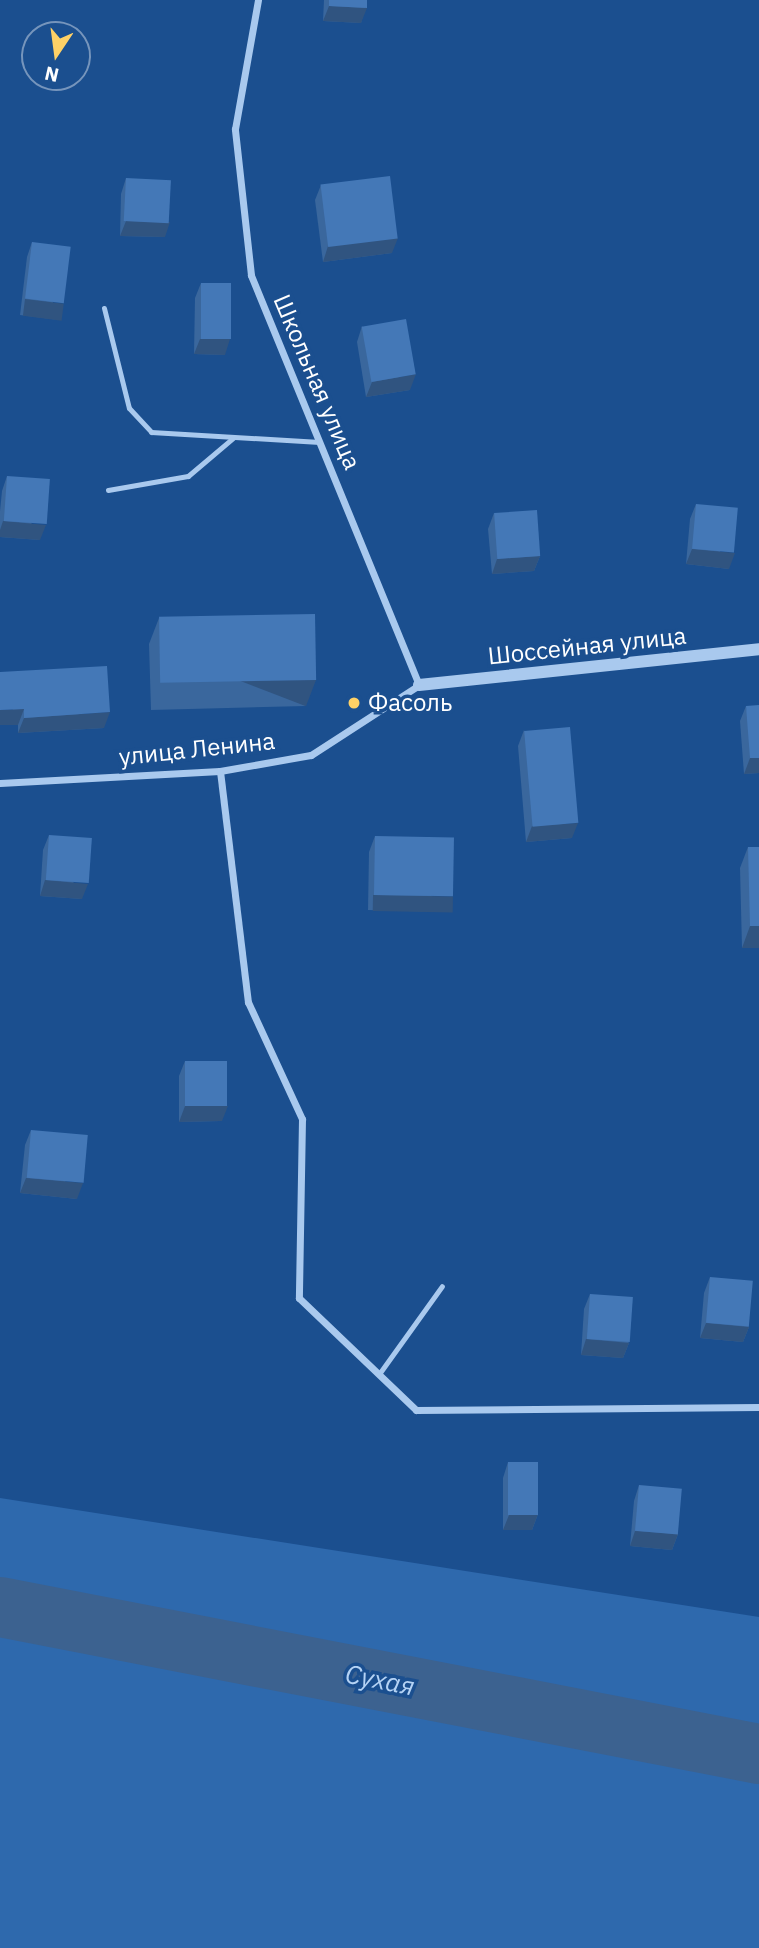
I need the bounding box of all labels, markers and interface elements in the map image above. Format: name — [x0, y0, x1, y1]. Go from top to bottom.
north arrow — [21, 21, 91, 91]
text: N — [42, 61, 61, 88]
street label: Школьная улица — [267, 290, 367, 474]
street label: Шоссейная улица — [486, 621, 688, 671]
place label: Фасоль — [368, 689, 452, 717]
marker: Фасоль — [346, 695, 362, 711]
street label: улица Ленина — [117, 726, 277, 772]
water label: Сухая — [343, 1658, 417, 1702]

